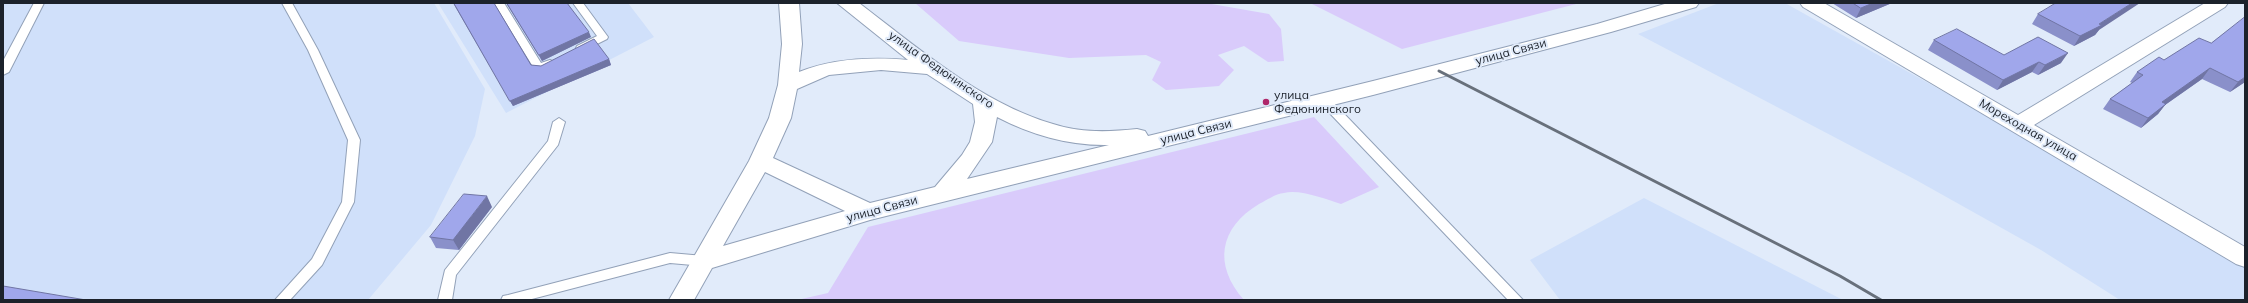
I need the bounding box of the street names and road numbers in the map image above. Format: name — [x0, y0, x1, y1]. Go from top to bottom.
street label: улица Федюнинского — [886, 28, 996, 112]
street label: улица Связи — [1474, 36, 1548, 68]
street label: Мореходная улица — [1976, 96, 2080, 164]
street label: улица Связи — [1159, 116, 1233, 148]
street label: улица Связи — [845, 193, 919, 225]

